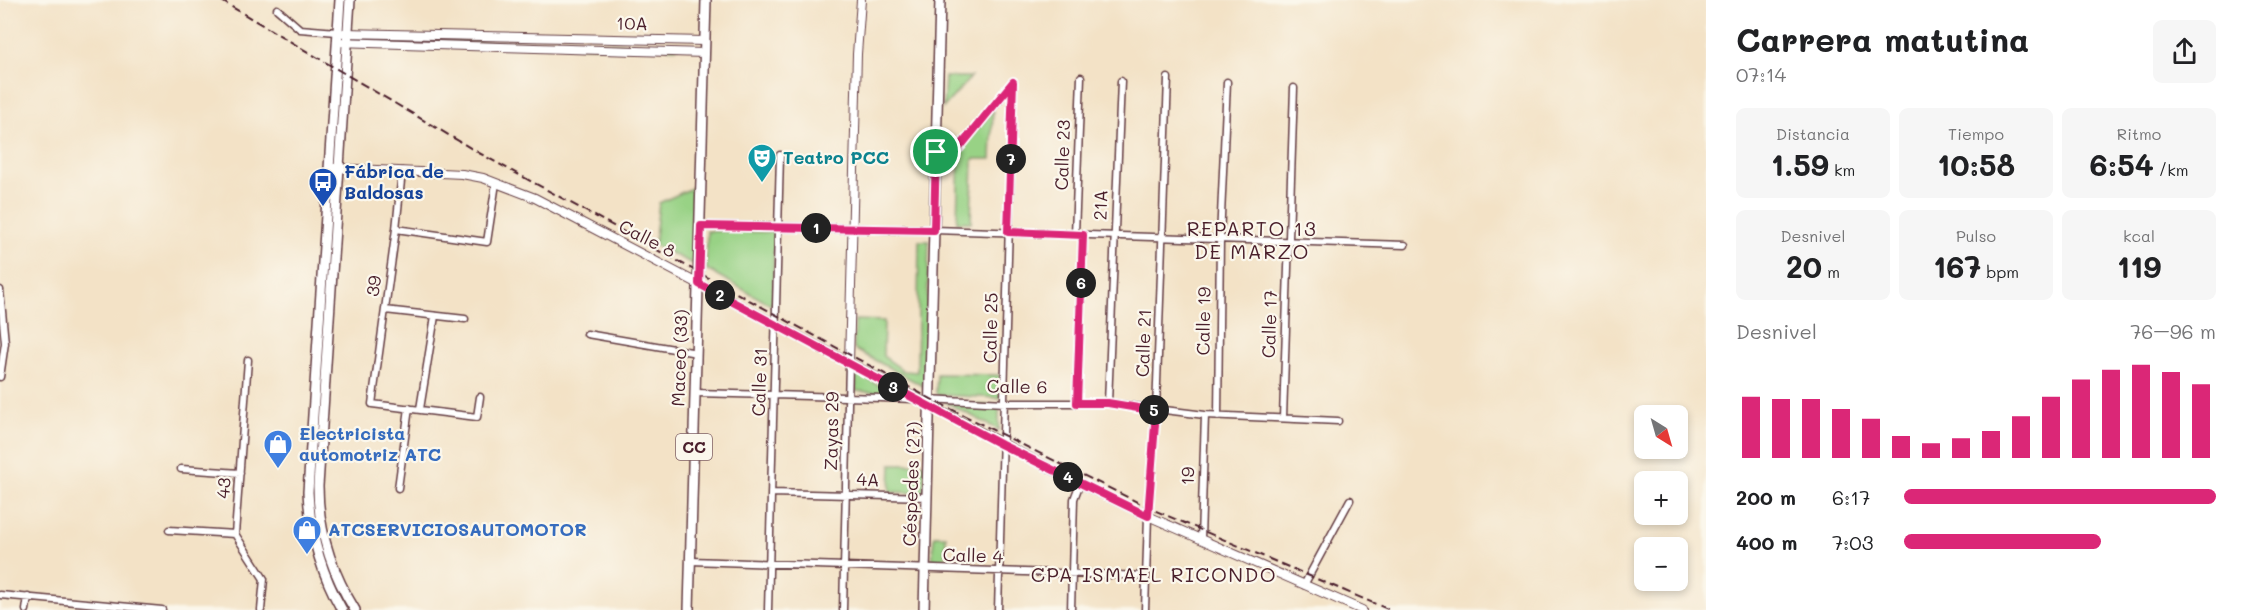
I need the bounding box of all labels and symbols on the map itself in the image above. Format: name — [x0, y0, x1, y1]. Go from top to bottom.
street label: 10A — [616, 11, 648, 35]
street label: Calle 23 — [1049, 119, 1075, 191]
pin — [910, 126, 961, 177]
theatre icon: Teatro PCC — [746, 142, 778, 184]
pin: 7 — [996, 144, 1026, 174]
place label: Teatro PCC — [783, 145, 889, 169]
place label: Fábrica de Baldosas — [344, 159, 444, 204]
bus stop icon: Fábrica de Baldosas — [307, 166, 339, 208]
street label: 21A — [1087, 189, 1113, 221]
pin: 1 — [801, 213, 831, 243]
street label: Calle 8 — [615, 214, 680, 263]
district label: REPARTO 13 DE MARZO — [1187, 215, 1317, 264]
pin: 6 — [1066, 268, 1096, 298]
street label: 39 — [360, 273, 386, 298]
pin: 2 — [705, 280, 735, 310]
street label: Calle 19 — [1190, 286, 1216, 356]
street label: Calle 17 — [1256, 290, 1282, 358]
street label: Calle 25 — [977, 293, 1003, 363]
street label: Maceo (33) — [665, 309, 693, 407]
street label: Calle 21 — [1130, 309, 1156, 377]
street label: Calle 31 — [746, 347, 772, 417]
pin: 3 — [878, 372, 908, 402]
street label: Calle 6 — [986, 373, 1048, 399]
street label: Zayas 29 — [818, 391, 844, 471]
pin: 5 — [1139, 395, 1169, 425]
north arrow — [1634, 405, 1688, 459]
place label: Electricista automotriz ATC — [299, 421, 441, 466]
street label: Céspedes (27) — [897, 421, 925, 547]
shop icon: Electricista automotriz ATC — [262, 428, 294, 470]
road number: CC — [676, 434, 712, 460]
pin: 4 — [1053, 462, 1083, 492]
street label: 19 — [1175, 466, 1199, 486]
street label: 4A — [856, 467, 880, 491]
street label: 43 — [210, 477, 236, 499]
shop icon: ATCSERVICIOSAUTOMOTOR — [291, 514, 323, 556]
place label: ATCSERVICIOSAUTOMOTOR — [328, 517, 587, 541]
street label: Calle 4 — [942, 542, 1004, 568]
district label: CPA ISMAEL RICONDO — [1031, 561, 1277, 587]

